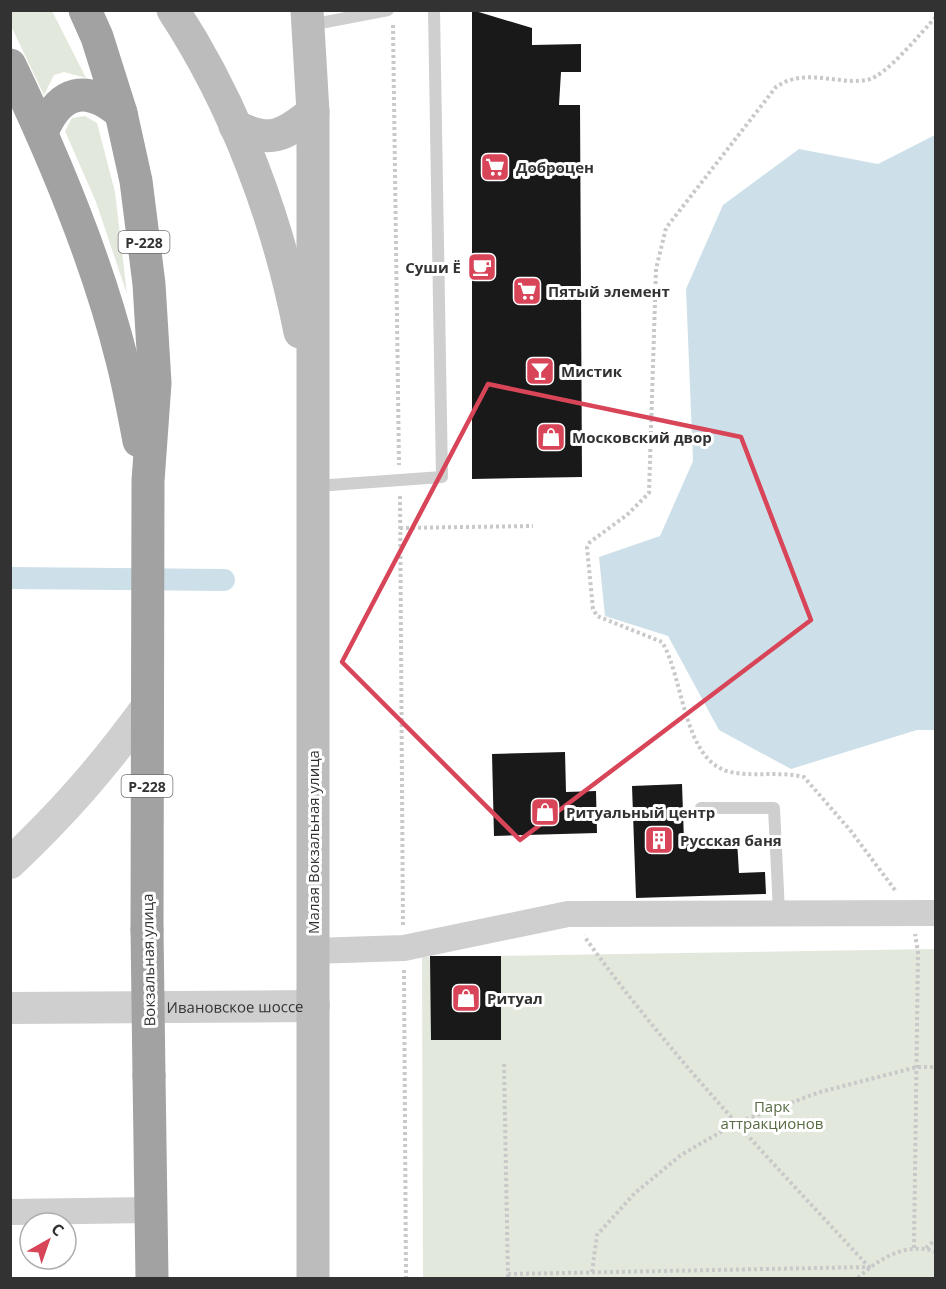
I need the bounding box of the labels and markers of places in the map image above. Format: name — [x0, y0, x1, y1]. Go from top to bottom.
supermarket icon: Доброцен — [479, 151, 511, 183]
place label: Доброцен — [516, 157, 594, 177]
cafe icon: Суши Ё — [466, 251, 498, 283]
place label: Суши Ё — [405, 257, 461, 277]
supermarket icon: Пятый элемент — [511, 275, 543, 307]
place label: Пятый элемент — [548, 281, 670, 301]
bar icon: Мистик — [524, 355, 556, 387]
place label: Мистик — [561, 361, 623, 381]
shop icon: Московский двор — [535, 421, 567, 453]
place label: Московский двор — [572, 427, 712, 447]
shop icon: Ритуальный центр — [529, 796, 561, 828]
place label: Ритуальный центр — [566, 802, 715, 822]
building icon: Русская баня — [643, 824, 675, 856]
place label: Русская баня — [680, 830, 782, 850]
shop icon: Ритуал — [450, 982, 482, 1014]
place label: Ритуал — [487, 988, 543, 1008]

